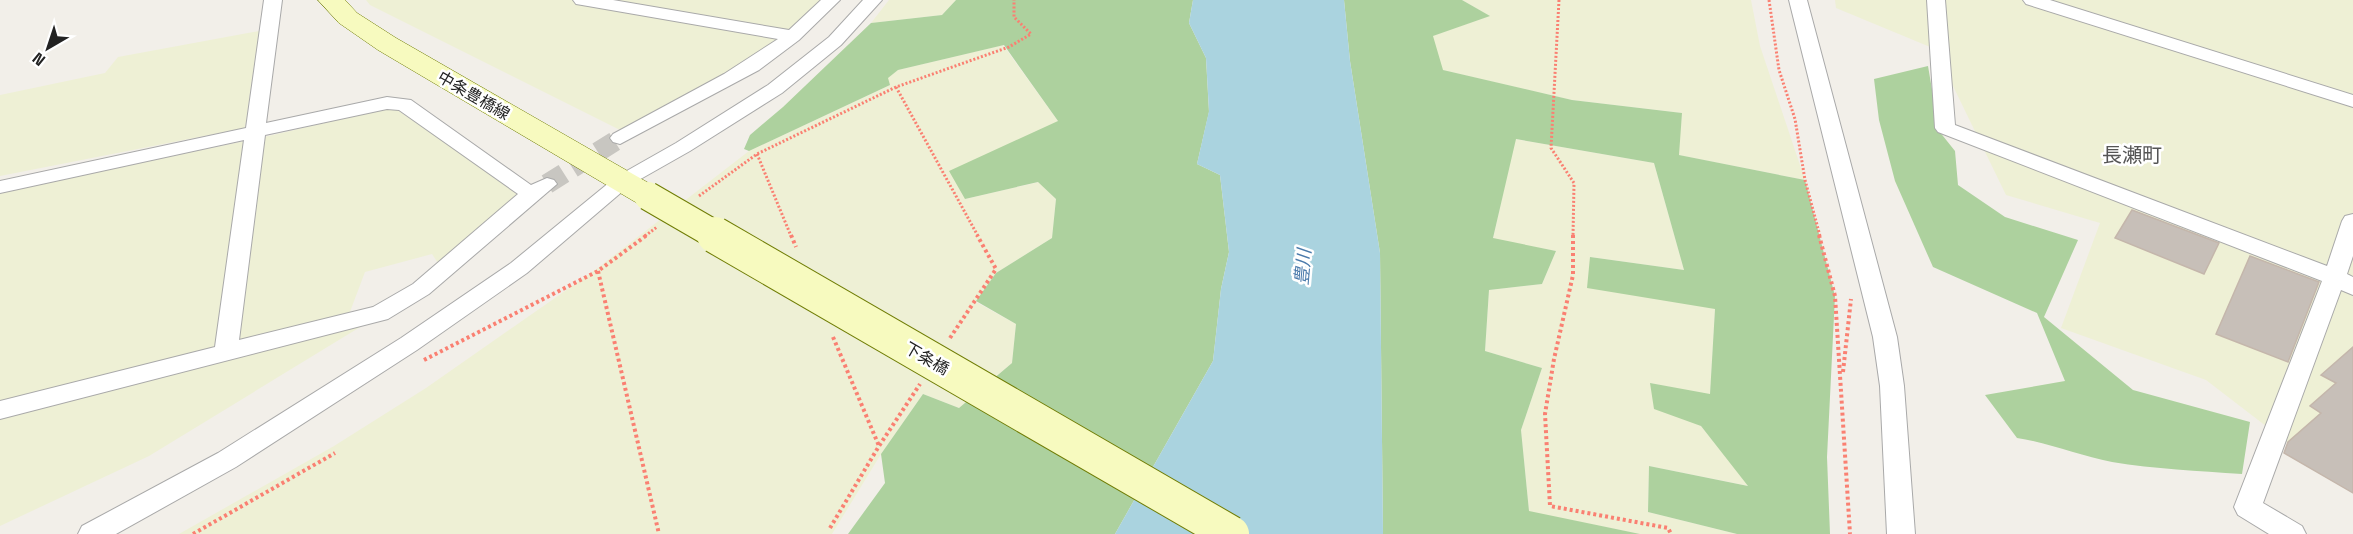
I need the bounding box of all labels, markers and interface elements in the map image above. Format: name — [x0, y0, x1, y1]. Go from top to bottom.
north arrow — [18, 18, 78, 78]
text: N — [28, 48, 50, 71]
street label: 中条豊橋線 — [434, 66, 514, 125]
district label: 長瀬町 — [2102, 142, 2162, 168]
water label: 豊川 — [1289, 246, 1316, 286]
street label: 下条橋 — [901, 337, 953, 380]

